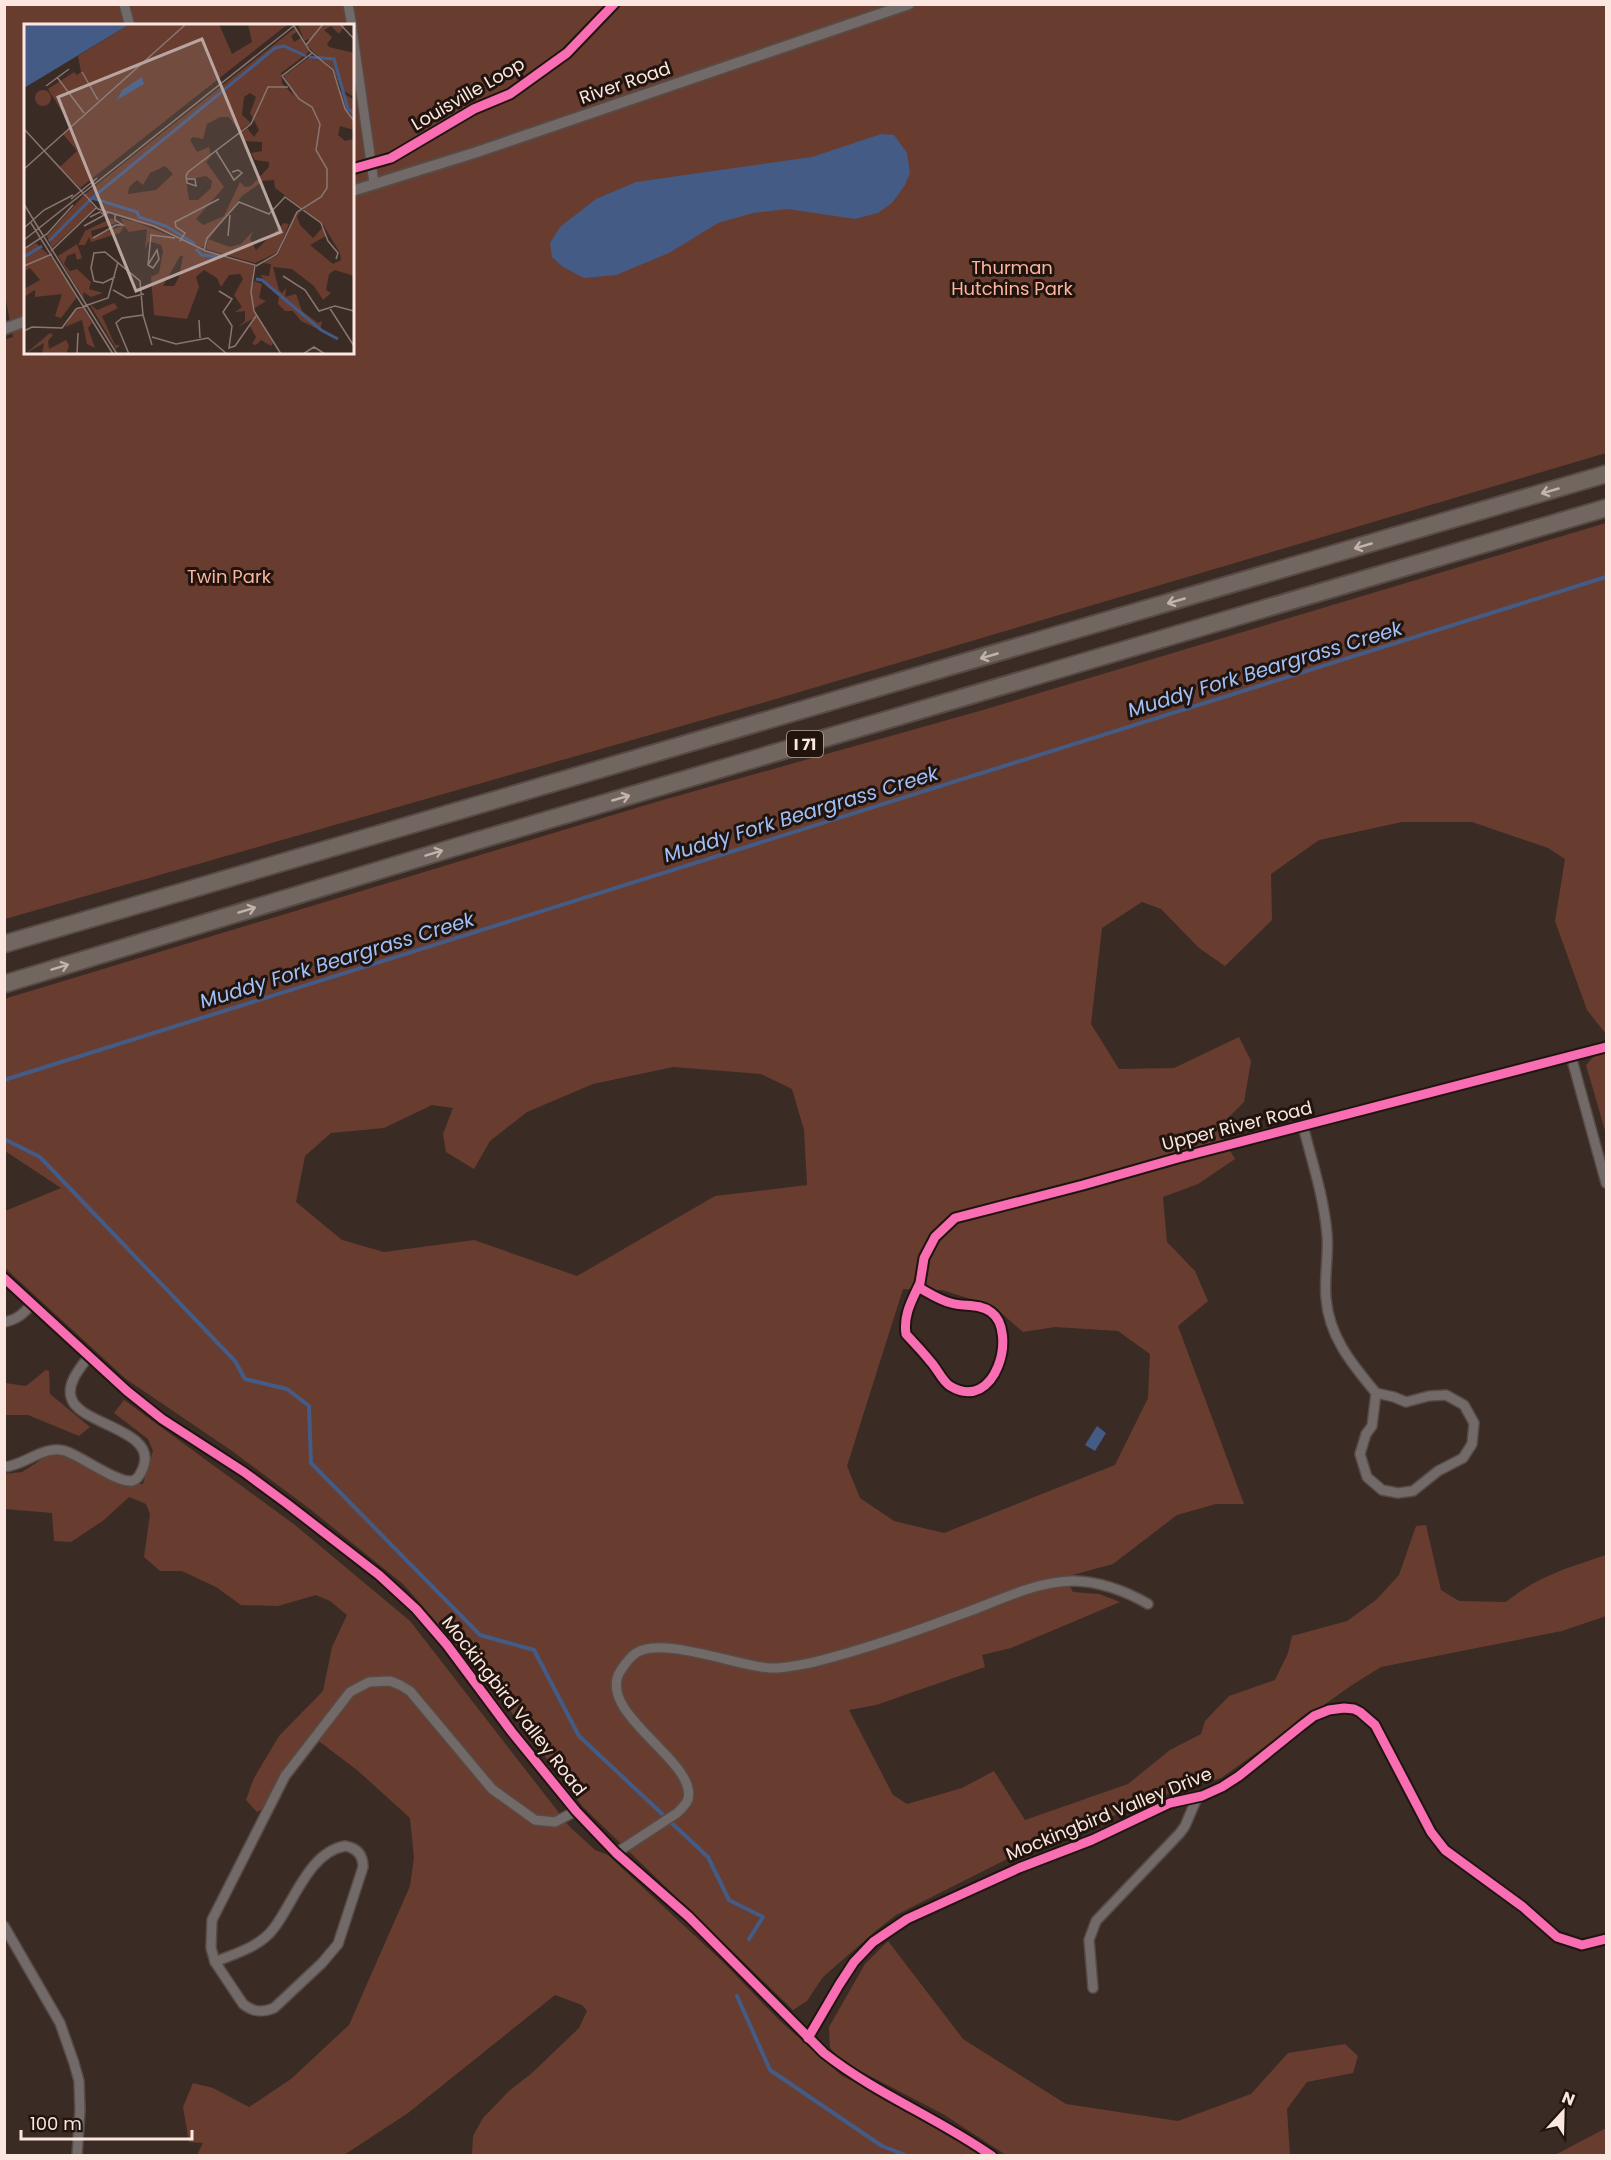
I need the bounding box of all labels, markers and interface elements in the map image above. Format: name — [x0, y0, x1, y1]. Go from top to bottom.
inset map — [24, 24, 354, 354]
street label: Louisville Loop — [407, 51, 529, 136]
street label: River Road — [576, 55, 674, 110]
park label: Thurman Hutchins Park — [951, 255, 1074, 301]
one-way arrow — [1541, 485, 1560, 497]
one-way arrow — [1354, 540, 1373, 552]
park label: Twin Park — [187, 564, 272, 589]
one-way arrow — [1167, 595, 1186, 607]
water label: Muddy Fork Beargrass Creek — [1124, 613, 1407, 724]
one-way arrow — [980, 650, 999, 662]
road number: I 71 — [787, 731, 823, 757]
water label: Muddy Fork Beargrass Creek — [660, 758, 943, 869]
one-way arrow — [611, 792, 630, 803]
one-way arrow — [424, 847, 443, 858]
water label: Muddy Fork Beargrass Creek — [196, 904, 479, 1015]
one-way arrow — [237, 904, 256, 915]
one-way arrow — [51, 961, 70, 972]
street label: Upper River Road — [1159, 1095, 1315, 1156]
street label: Mockingbird Valley Road — [436, 1611, 592, 1801]
street label: Mockingbird Valley Drive — [1002, 1761, 1215, 1866]
north arrow — [1533, 2082, 1593, 2142]
text: N — [1559, 2086, 1578, 2111]
scale bar — [21, 2103, 192, 2141]
text: 100 m — [30, 2111, 82, 2136]

